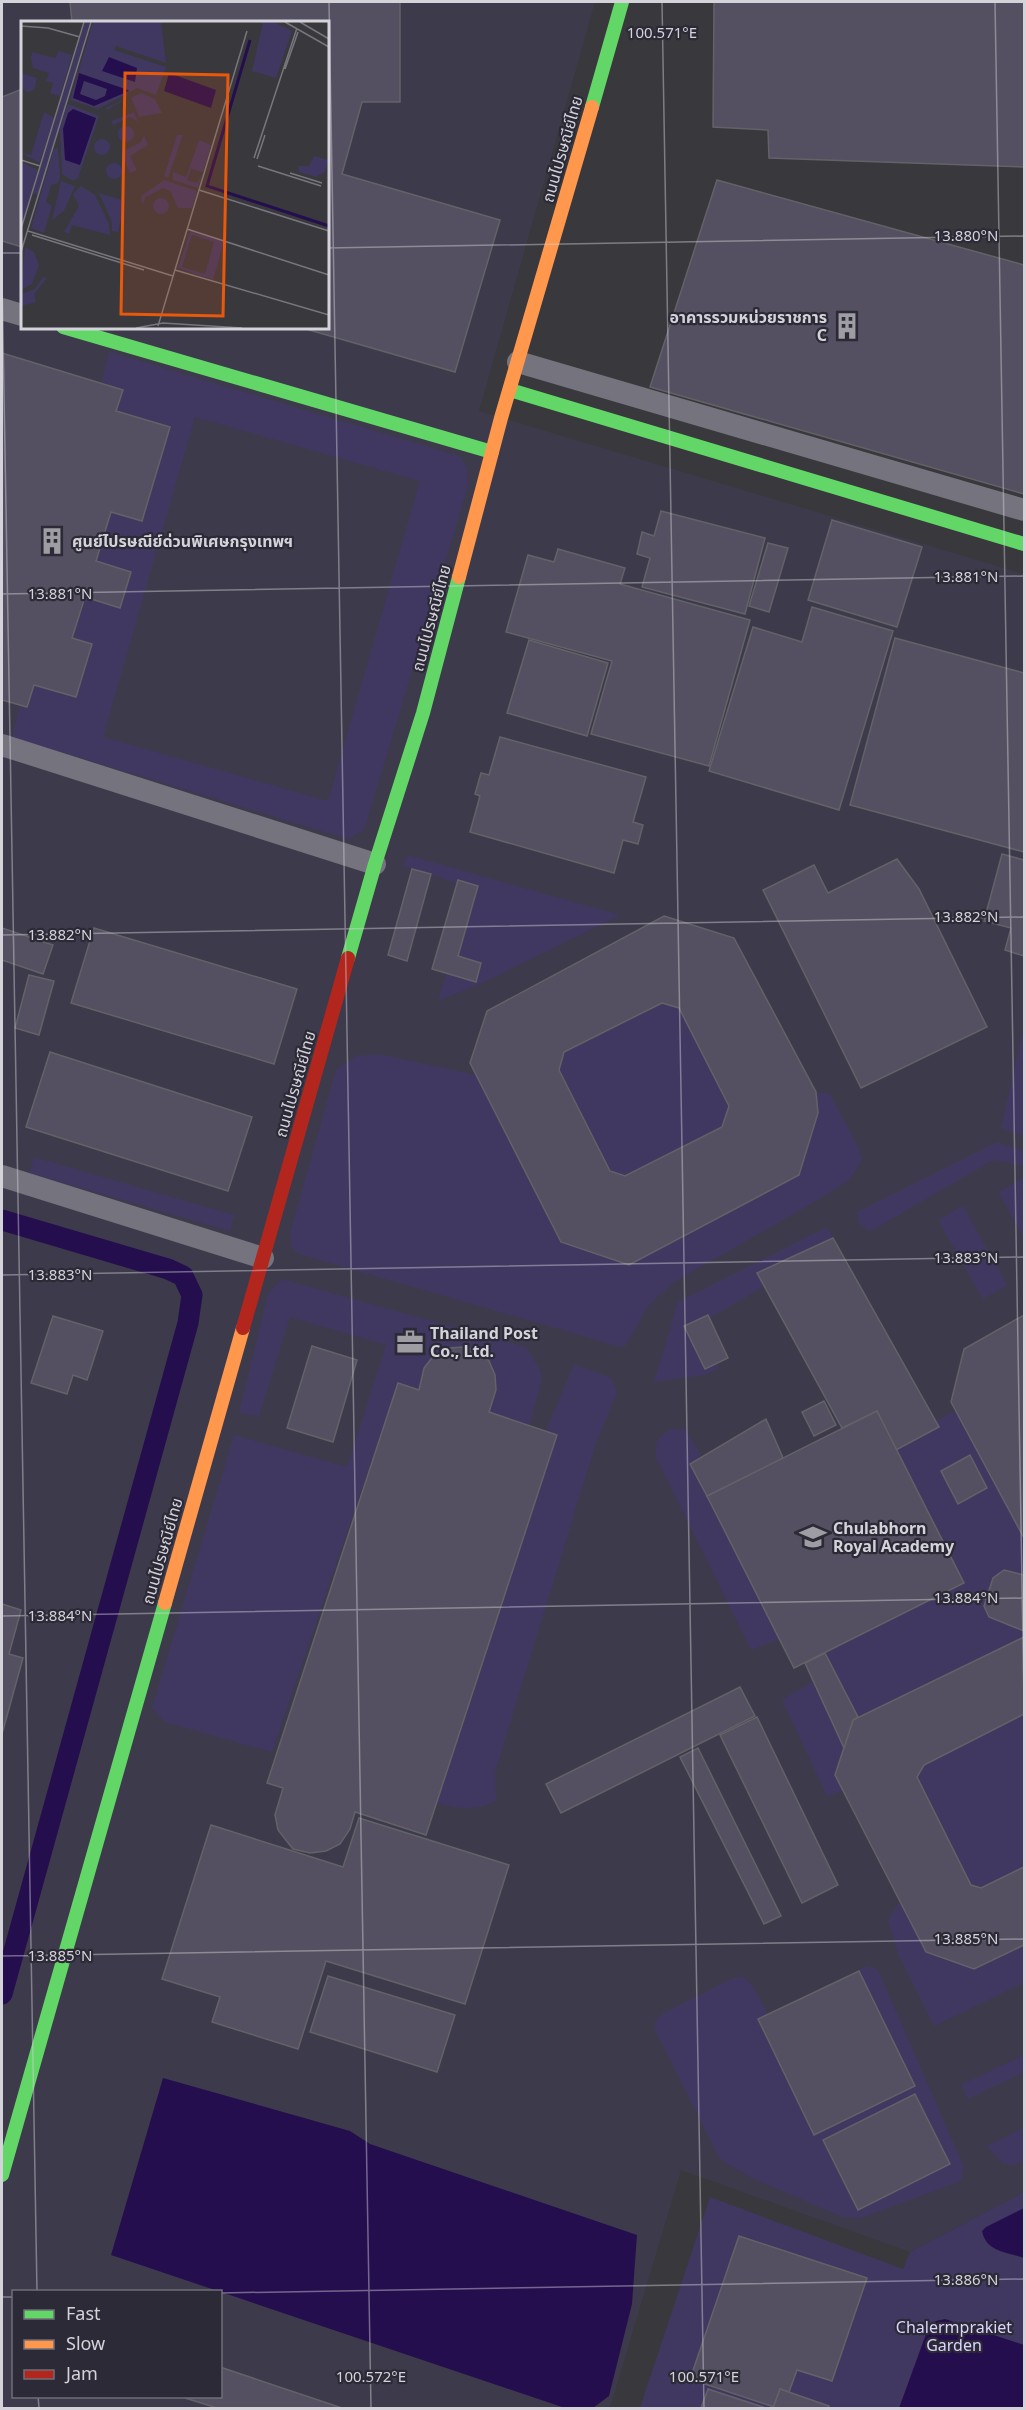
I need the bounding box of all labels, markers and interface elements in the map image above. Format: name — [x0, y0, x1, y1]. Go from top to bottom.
inset map — [21, 21, 328, 328]
text: 100.571°E — [627, 22, 697, 42]
street label: ถนนไปรษณีย์ไทย — [536, 93, 588, 205]
text: 13.880°N — [934, 225, 998, 245]
place label: อาคารรวมหน่วยราชการ C — [670, 306, 827, 346]
building icon: อาคารรวมหน่วยราชการ C — [832, 311, 862, 341]
building icon: ศูนย์ไปรษณีย์ด่วนพิเศษกรุงเทพฯ — [37, 526, 67, 556]
place label: ศูนย์ไปรษณีย์ด่วนพิเศษกรุงเทพฯ — [72, 530, 293, 552]
street label: ถนนไปรษณีย์ไทย — [406, 562, 456, 674]
text: 13.881°N — [934, 566, 998, 586]
text: 13.881°N — [28, 583, 92, 603]
text: 13.882°N — [934, 906, 998, 926]
text: 13.882°N — [28, 924, 92, 944]
street label: ถนนไปรษณีย์ไทย — [269, 1028, 321, 1140]
text: 13.883°N — [934, 1247, 998, 1267]
text: 13.883°N — [28, 1264, 92, 1284]
place label: Thailand Post Co., Ltd. — [430, 1322, 538, 1362]
office icon: Thailand Post Co., Ltd. — [395, 1327, 425, 1357]
street label: ถนนไปรษณีย์ไทย — [136, 1495, 188, 1607]
place label: Chulabhorn Royal Academy — [833, 1517, 955, 1557]
school or university icon: Chulabhorn Royal Academy — [798, 1522, 828, 1552]
text: 13.884°N — [934, 1587, 998, 1607]
text: 13.884°N — [28, 1605, 92, 1625]
text: 13.885°N — [934, 1928, 998, 1948]
text: 13.885°N — [28, 1945, 92, 1965]
text: 13.886°N — [934, 2269, 998, 2289]
legend — [12, 2290, 222, 2398]
text: Fast — [66, 2301, 101, 2325]
park label: Chalermprakiet Garden — [896, 2316, 1012, 2356]
text: Slow — [66, 2331, 105, 2355]
text: Jam — [64, 2361, 98, 2385]
text: 100.572°E — [336, 2366, 406, 2386]
text: 100.571°E — [669, 2366, 739, 2386]

